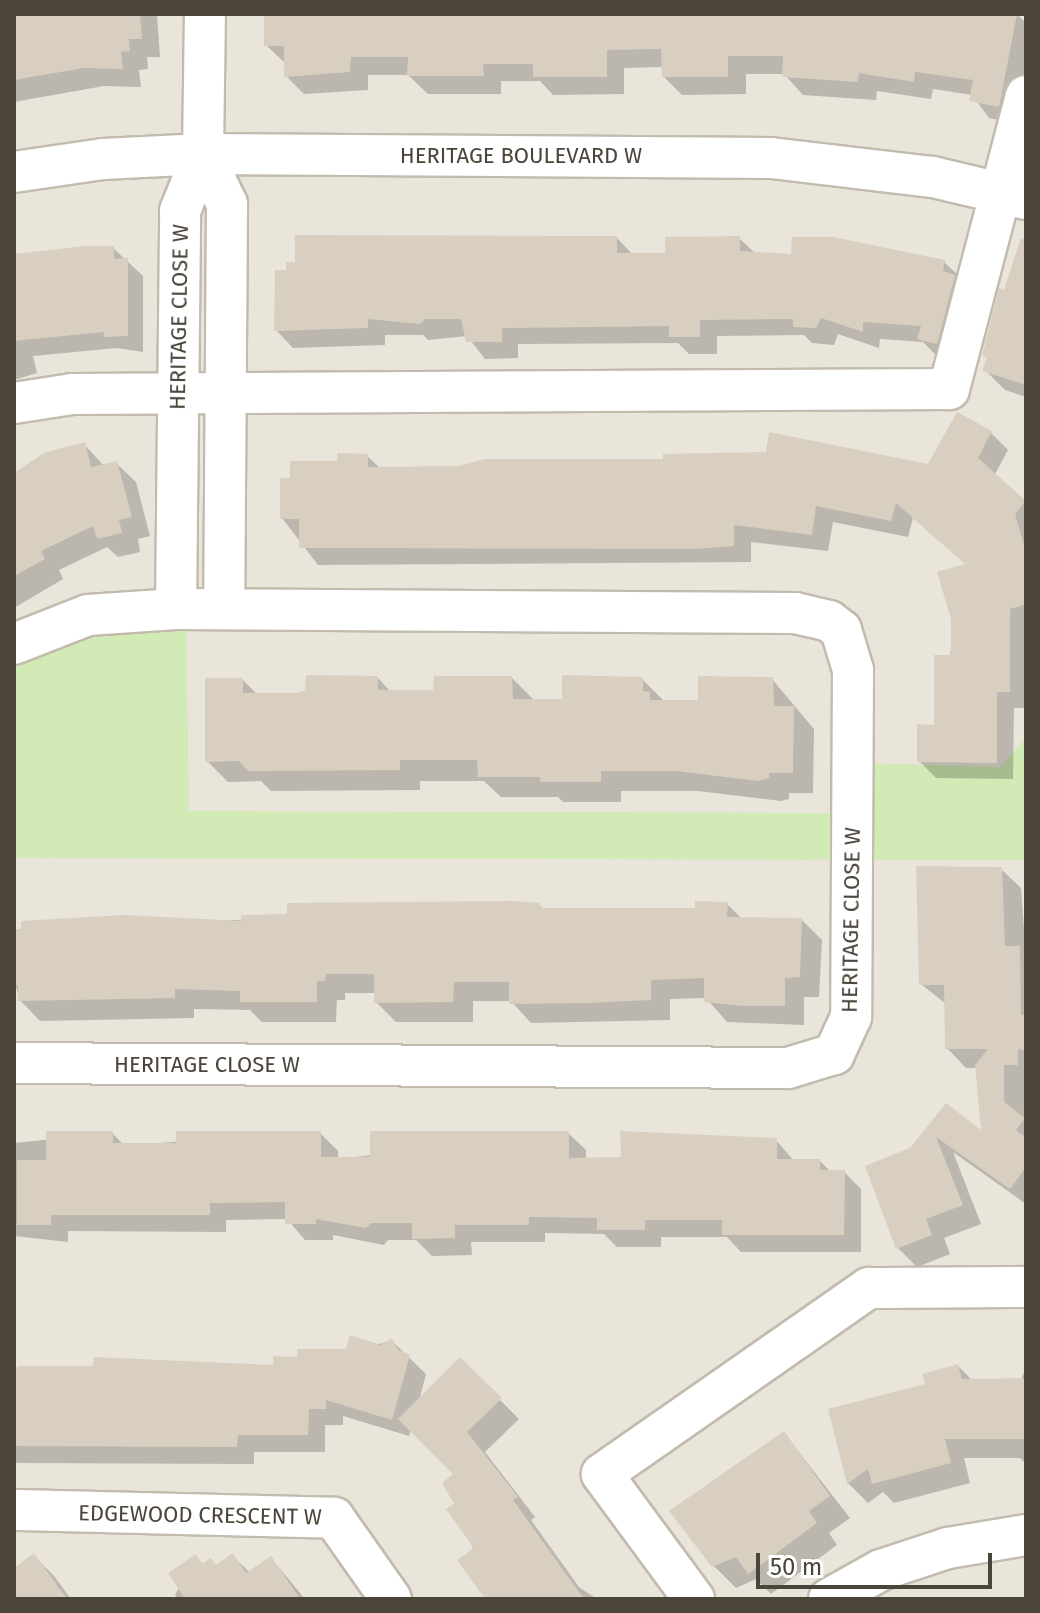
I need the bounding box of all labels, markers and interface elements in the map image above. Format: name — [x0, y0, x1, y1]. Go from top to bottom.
street label: HERITAGE BOULEVARD W — [400, 143, 642, 169]
street label: HERITAGE CLOSE W — [164, 224, 194, 410]
street label: HERITAGE CLOSE W — [836, 827, 866, 1013]
street label: HERITAGE CLOSE W — [114, 1052, 300, 1078]
street label: EDGEWOOD CRESCENT W — [78, 1500, 322, 1530]
scale bar — [760, 1537, 996, 1587]
text: 50 m — [770, 1553, 822, 1581]

